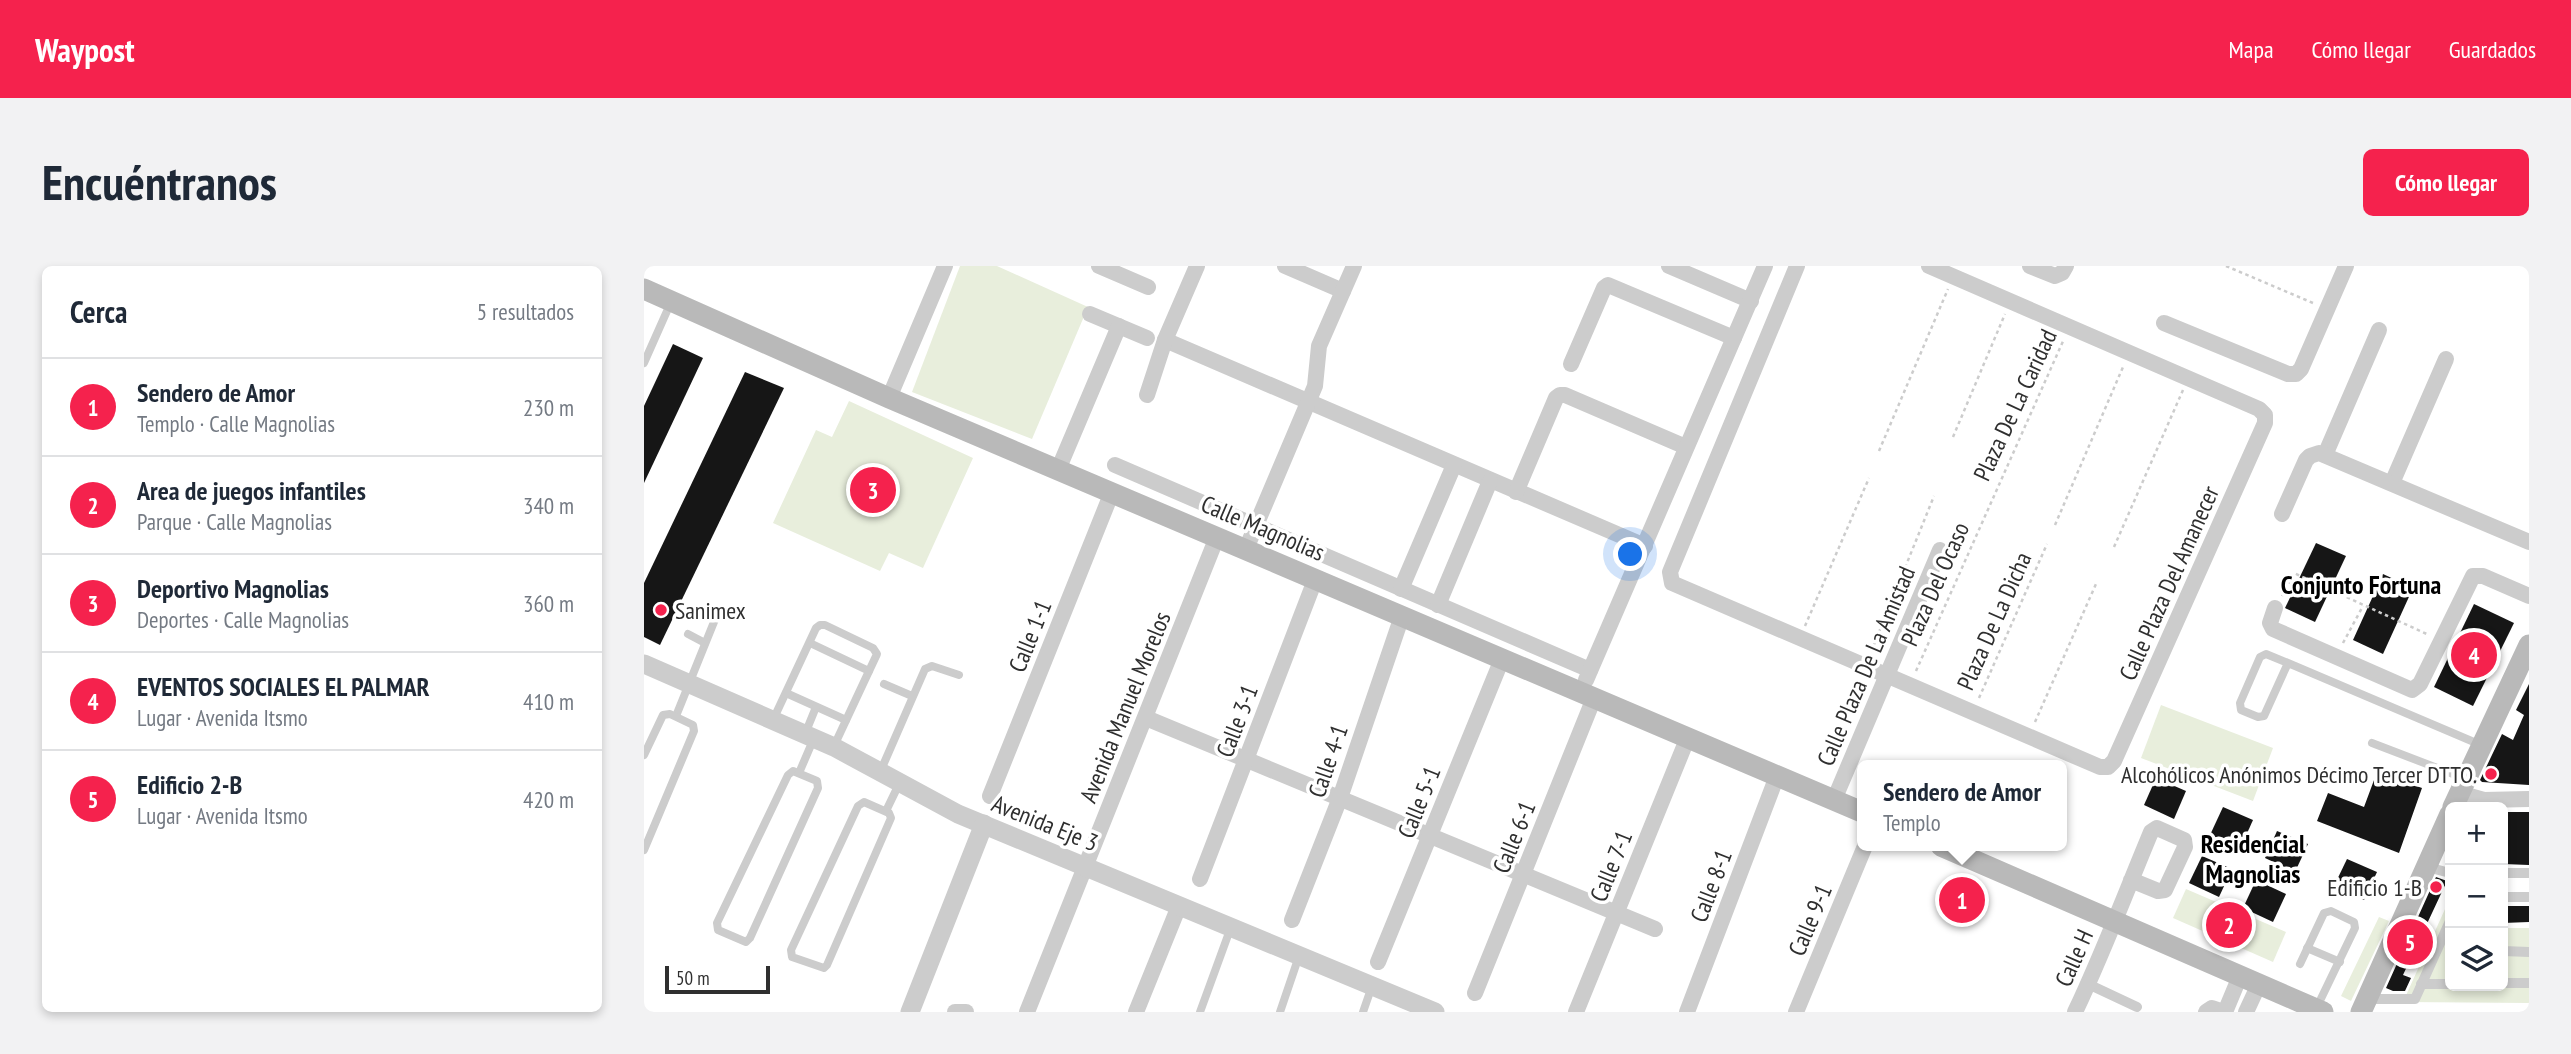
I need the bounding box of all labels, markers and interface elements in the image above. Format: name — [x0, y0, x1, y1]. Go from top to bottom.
text: Waypost — [35, 28, 135, 71]
text: Mapa — [2229, 34, 2274, 65]
text: Cómo llegar — [2312, 34, 2411, 65]
text: Guardados — [2449, 34, 2536, 65]
button: Cómo llegar — [2363, 149, 2529, 216]
text: Encuéntranos — [42, 150, 277, 214]
text: Cerca — [70, 292, 127, 331]
text: 5 resultados — [477, 297, 574, 326]
street label: Plaza De La Caridad — [1966, 324, 2064, 486]
text: Sendero de Amor — [137, 376, 295, 409]
text: 1 — [88, 393, 99, 422]
text: 230 m — [523, 393, 574, 422]
text: Templo · Calle Magnolias — [137, 409, 335, 438]
pin: 3 — [850, 464, 896, 516]
text: Area de juegos infantiles — [137, 474, 366, 507]
street label: Calle Plaza Del Amanecer — [2112, 480, 2226, 685]
street label: Calle Magnolias — [1197, 488, 1329, 568]
text: 2 — [88, 491, 99, 520]
text: 340 m — [523, 491, 574, 520]
text: Parque · Calle Magnolias — [137, 507, 332, 536]
street label: Plaza Del Ocaso — [1894, 517, 1976, 651]
your location — [1613, 537, 1647, 571]
street label: Plaza De La Dicha — [1950, 547, 2038, 695]
street label: Calle Plaza De La Amistad — [1810, 561, 1922, 771]
district label: Conjunto Fortuna — [2281, 568, 2441, 601]
text: Deportivo Magnolias — [137, 572, 329, 605]
text: 3 — [88, 589, 99, 618]
text: 360 m — [523, 589, 574, 618]
place label: Sanimex — [675, 595, 746, 626]
street label: Calle 1-1 — [1002, 595, 1058, 677]
marker: Sanimex — [653, 602, 669, 618]
text: Deportes · Calle Magnolias — [137, 605, 349, 634]
street label: Avenida Manuel Morelos — [1073, 607, 1177, 807]
pin: 4 — [2451, 629, 2497, 681]
text: EVENTOS SOCIALES EL PALMAR — [137, 670, 430, 703]
street label: Calle 3-1 — [1209, 680, 1265, 762]
text: 4 — [88, 687, 99, 716]
text: 410 m — [523, 687, 574, 716]
text: Lugar · Avenida Itsmo — [137, 703, 308, 732]
street label: Calle 4-1 — [1301, 720, 1355, 802]
place label: Alcohólicos Anónimos Décimo Tercer DTTO. — [2121, 759, 2477, 790]
popup — [1857, 760, 2067, 851]
street label: Calle 5-1 — [1391, 761, 1447, 843]
marker: Alcohólicos Anónimos Décimo Tercer DTTO. — [2483, 766, 2499, 782]
text: Edificio 2-B — [137, 768, 242, 801]
text: Sendero de Amor — [1883, 775, 2041, 808]
text: 5 — [88, 785, 99, 814]
text: 420 m — [523, 785, 574, 814]
street label: Avenida Eje 3 — [987, 788, 1103, 858]
street label: Calle 6-1 — [1486, 796, 1542, 878]
text: Lugar · Avenida Itsmo — [137, 801, 308, 830]
map controls — [2445, 802, 2508, 991]
button: + — [2445, 802, 2508, 865]
text: Templo — [1883, 808, 1941, 837]
street label: Calle 7-1 — [1583, 826, 1639, 906]
district label: Residencial Magnolias — [2201, 827, 2306, 890]
street label: Calle 8-1 — [1683, 845, 1739, 927]
button: − — [2445, 865, 2508, 928]
place label: Edificio 1-B — [2327, 872, 2422, 903]
pin: 1 — [1939, 874, 1985, 926]
street label: Calle 9-1 — [1781, 879, 1839, 961]
marker: Edificio 1-B — [2428, 879, 2444, 895]
pin: 2 — [2206, 899, 2252, 951]
pin: 5 — [2387, 916, 2433, 968]
street label: Calle H — [2048, 925, 2100, 991]
button: layers — [2445, 928, 2508, 991]
scale bar — [665, 963, 770, 995]
text: 50 m — [676, 966, 710, 990]

